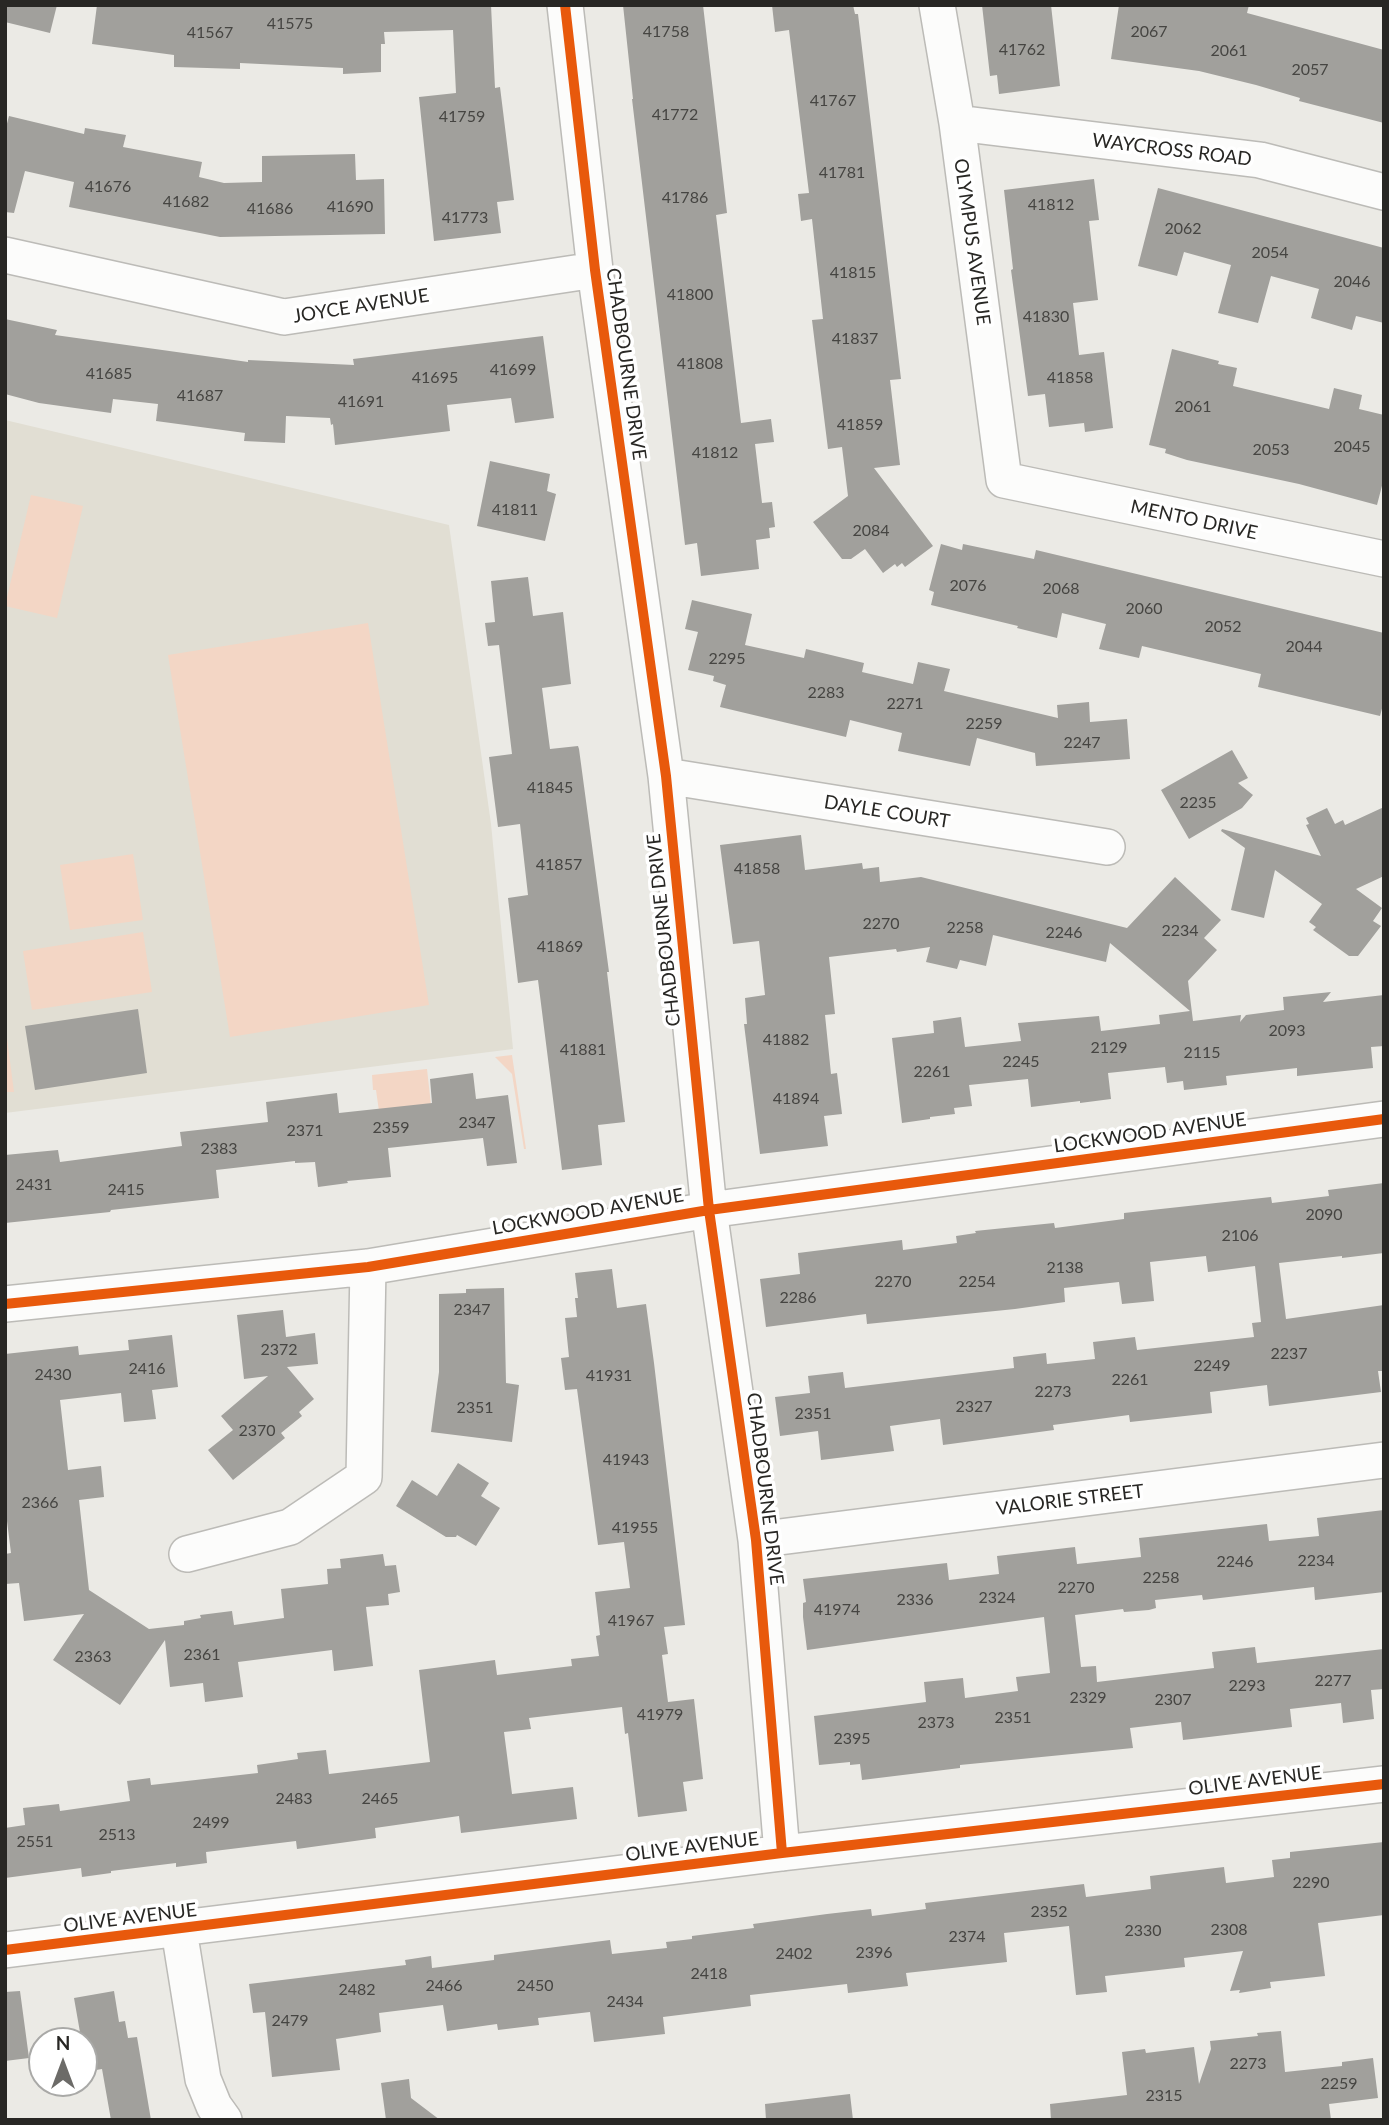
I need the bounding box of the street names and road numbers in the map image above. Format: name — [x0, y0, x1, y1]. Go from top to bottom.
street label: WAYCROSS ROAD — [1091, 129, 1253, 171]
street label: OLYMPUS AVENUE — [949, 157, 995, 327]
street label: CHADBOURNE DRIVE — [601, 266, 651, 462]
street label: JOYCE AVENUE — [291, 284, 431, 328]
street label: MENTO DRIVE — [1128, 495, 1260, 545]
street label: DAYLE COURT — [822, 791, 952, 833]
street label: CHADBOURNE DRIVE — [643, 832, 685, 1028]
street label: LOCKWOOD AVENUE — [1052, 1108, 1248, 1158]
street label: LOCKWOOD AVENUE — [491, 1184, 685, 1240]
street label: CHADBOURNE DRIVE — [742, 1391, 788, 1587]
street label: VALORIE STREET — [995, 1480, 1145, 1520]
street label: OLIVE AVENUE — [1187, 1762, 1323, 1800]
street label: OLIVE AVENUE — [624, 1828, 760, 1866]
street label: OLIVE AVENUE — [62, 1899, 198, 1937]

